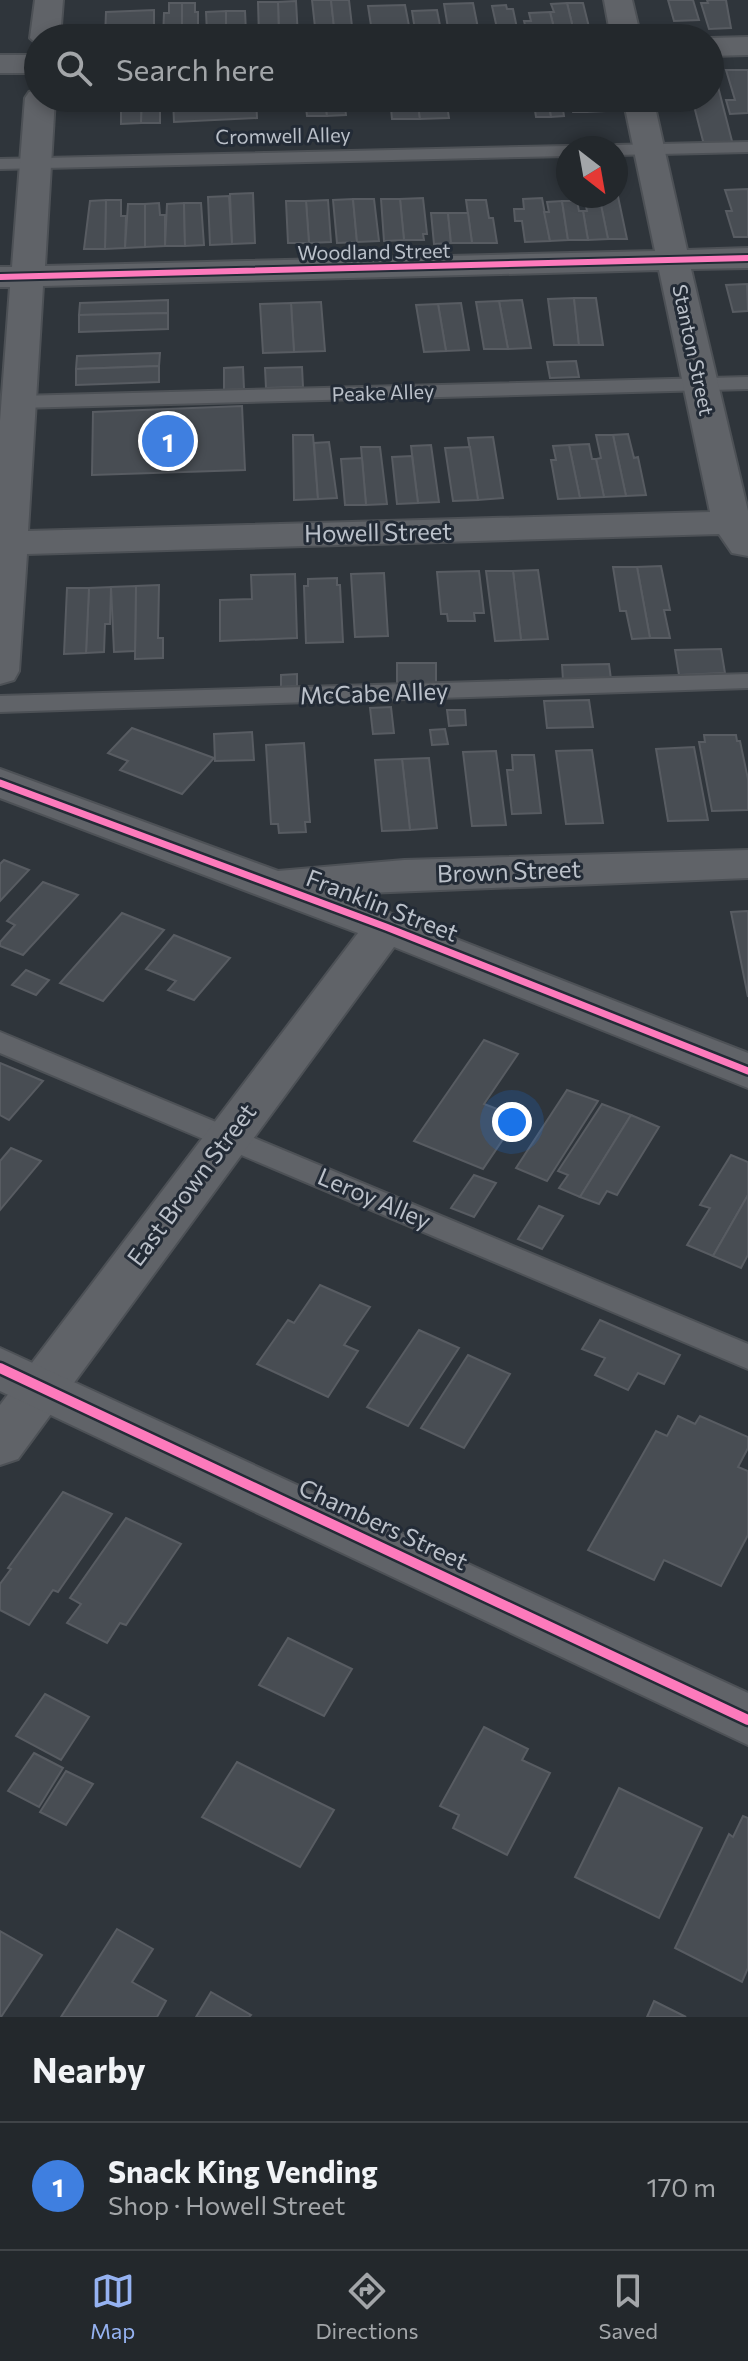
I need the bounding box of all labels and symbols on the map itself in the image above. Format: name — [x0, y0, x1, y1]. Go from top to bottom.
street label: Cromwell Alley — [215, 122, 351, 148]
north arrow — [556, 136, 628, 208]
street label: Woodland Street — [297, 238, 451, 264]
street label: Stanton Street — [668, 282, 720, 418]
street label: Peake Alley — [331, 378, 435, 406]
pin: 1 — [142, 411, 194, 471]
street label: Howell Street — [304, 516, 452, 547]
street label: McCabe Alley — [299, 675, 449, 710]
street label: Brown Street — [436, 853, 582, 888]
street label: Franklin Street — [302, 862, 463, 947]
street label: East Brown Street — [120, 1097, 261, 1271]
your location — [492, 1102, 532, 1142]
street label: Leroy Alley — [314, 1161, 435, 1234]
street label: Chambers Street — [295, 1472, 473, 1576]

